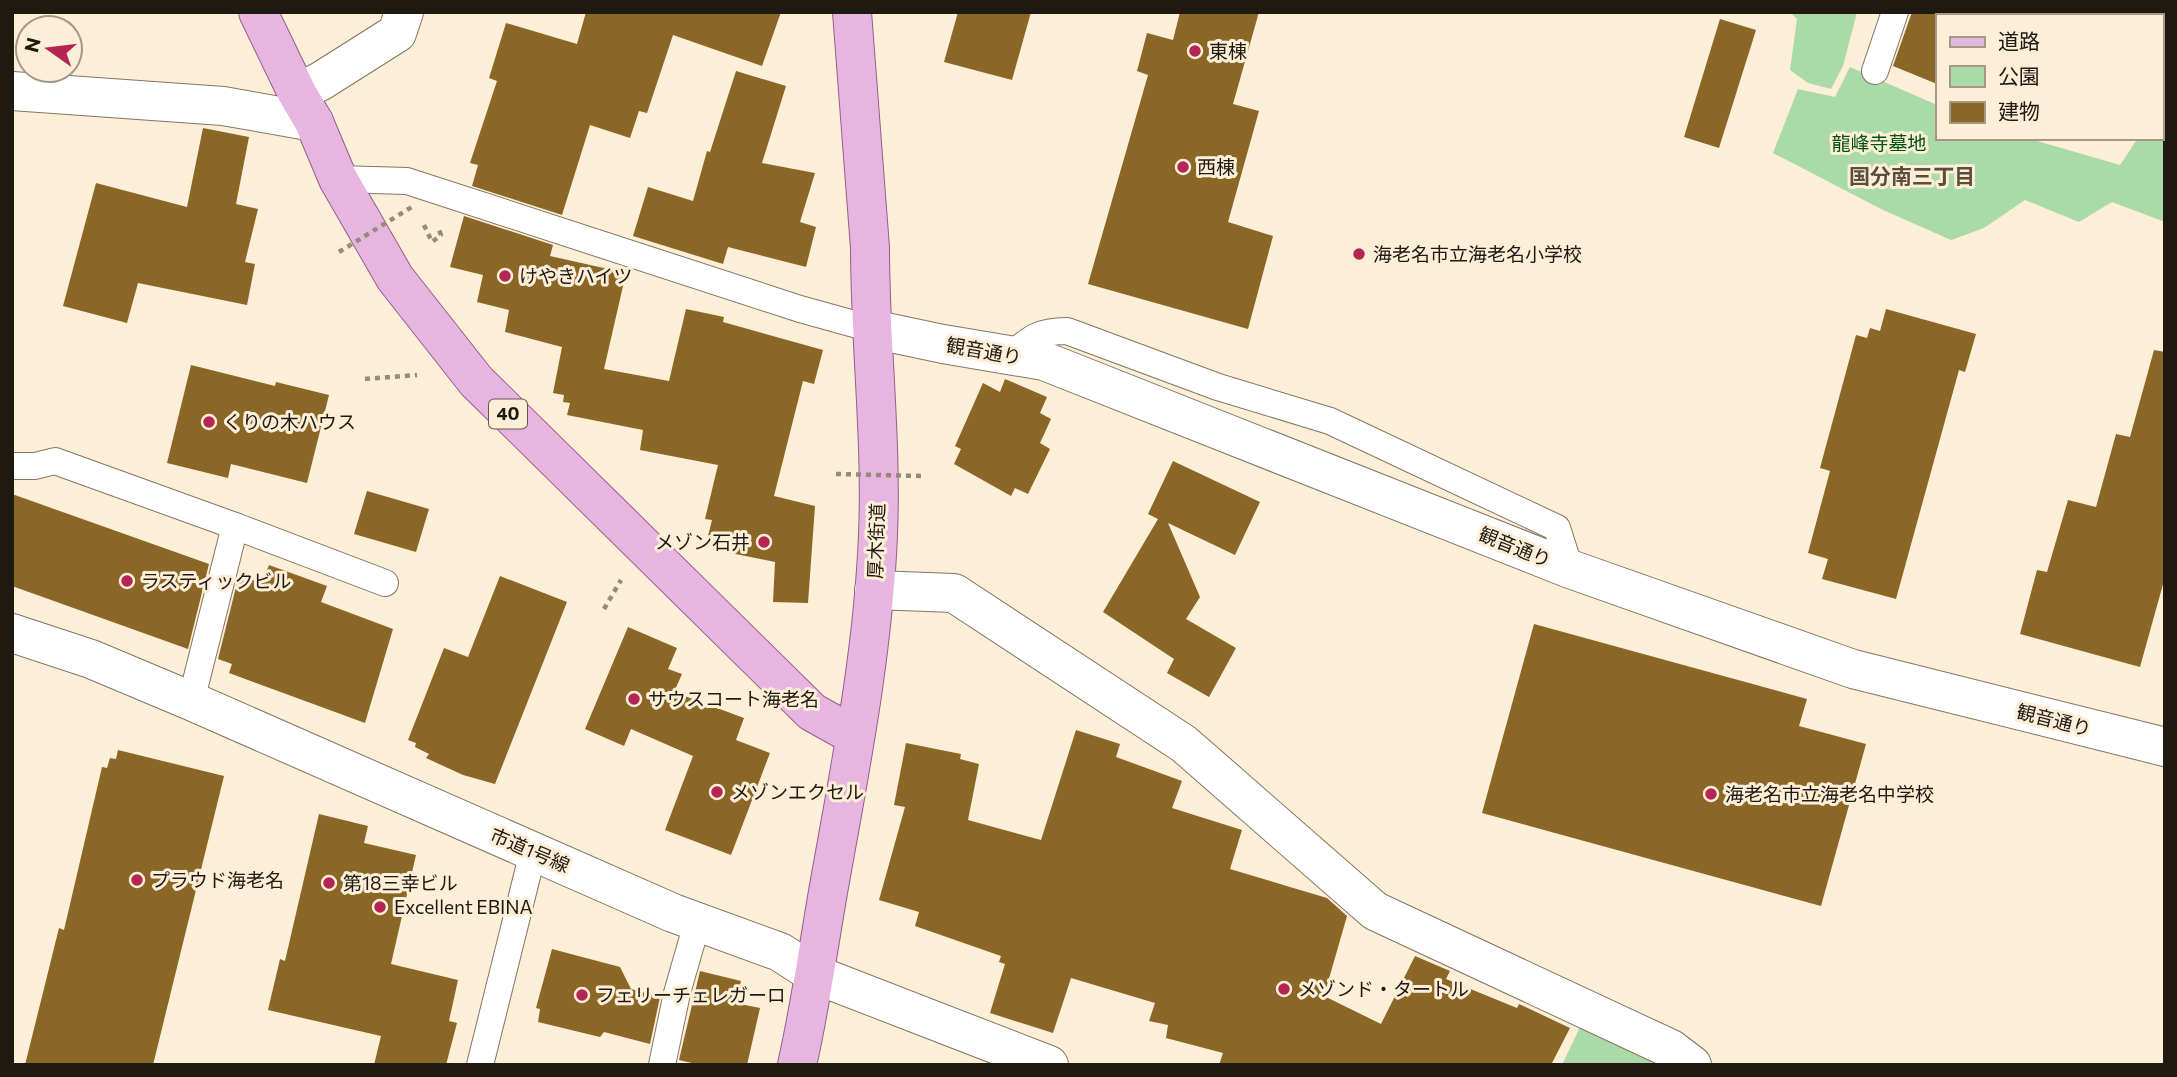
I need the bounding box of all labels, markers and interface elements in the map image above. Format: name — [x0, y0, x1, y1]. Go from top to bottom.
north arrow — [14, 14, 84, 84]
legend — [1936, 14, 2163, 140]
text: 道路 — [1998, 28, 2040, 53]
text: N — [19, 35, 45, 54]
place label: 東棟 — [1209, 39, 1247, 62]
marker: 東棟 — [1187, 43, 1203, 59]
text: 公園 — [1998, 63, 2040, 88]
text: 建物 — [1998, 98, 2040, 123]
park label: 龍峰寺墓地 — [1831, 131, 1927, 154]
place label: 西棟 — [1197, 155, 1235, 178]
marker: 西棟 — [1175, 159, 1191, 175]
district label: 国分南三丁目 — [1849, 163, 1975, 188]
place label: 海老名市立海老名小学校 — [1373, 242, 1582, 265]
marker: 海老名市立海老名小学校 — [1351, 246, 1367, 262]
place label: けやきハイツ — [519, 264, 633, 287]
marker: けやきハイツ — [497, 268, 513, 284]
street label: 観音通り — [945, 333, 1024, 368]
road number: 40 — [489, 400, 527, 428]
place label: くりの木ハウス — [223, 410, 356, 433]
marker: くりの木ハウス — [201, 414, 217, 430]
street label: 厚木街道 — [863, 503, 888, 579]
street label: 観音通り — [1476, 522, 1555, 571]
place label: メゾン石井 — [655, 530, 750, 553]
marker: メゾン石井 — [756, 534, 772, 550]
place label: ラスティックビル — [141, 569, 291, 592]
marker: ラスティックビル — [119, 573, 135, 589]
place label: サウスコート海老名 — [648, 687, 819, 710]
marker: サウスコート海老名 — [626, 691, 642, 707]
street label: 観音通り — [2014, 699, 2094, 740]
place label: メゾンエクセル — [731, 780, 864, 803]
place label: 海老名市立海老名中学校 — [1725, 782, 1934, 805]
marker: メゾンエクセル — [709, 784, 725, 800]
marker: 海老名市立海老名中学校 — [1703, 786, 1719, 802]
street label: 市道1号線 — [487, 823, 573, 877]
place label: プラウド海老名 — [151, 868, 284, 891]
place label: 第18三幸ビル — [343, 871, 458, 894]
marker: プラウド海老名 — [129, 872, 145, 888]
marker: 第18三幸ビル — [321, 875, 337, 891]
place label: Excellent EBINA — [394, 895, 533, 918]
marker: Excellent EBINA — [372, 899, 388, 915]
place label: メゾンド・タートル — [1298, 977, 1469, 1000]
marker: メゾンド・タートル — [1276, 981, 1292, 997]
place label: フェリーチェレガーロ — [596, 983, 786, 1006]
marker: フェリーチェレガーロ — [574, 987, 590, 1003]

